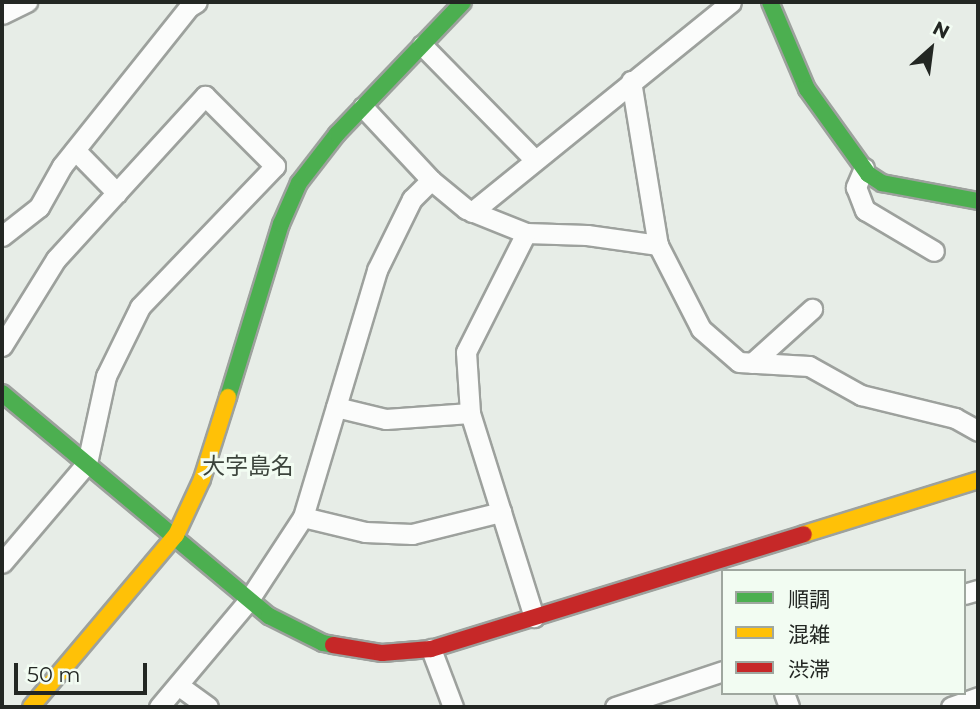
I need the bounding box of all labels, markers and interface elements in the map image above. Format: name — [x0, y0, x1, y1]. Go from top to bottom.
north arrow — [896, 14, 966, 84]
text: N — [929, 16, 953, 44]
district label: 大字島名 — [202, 452, 294, 480]
legend — [721, 569, 966, 695]
text: 順調 — [788, 587, 830, 612]
text: 混雑 — [788, 622, 830, 647]
scale bar — [18, 650, 150, 694]
text: 渋滞 — [788, 657, 830, 682]
text: 50 m — [27, 662, 81, 687]

